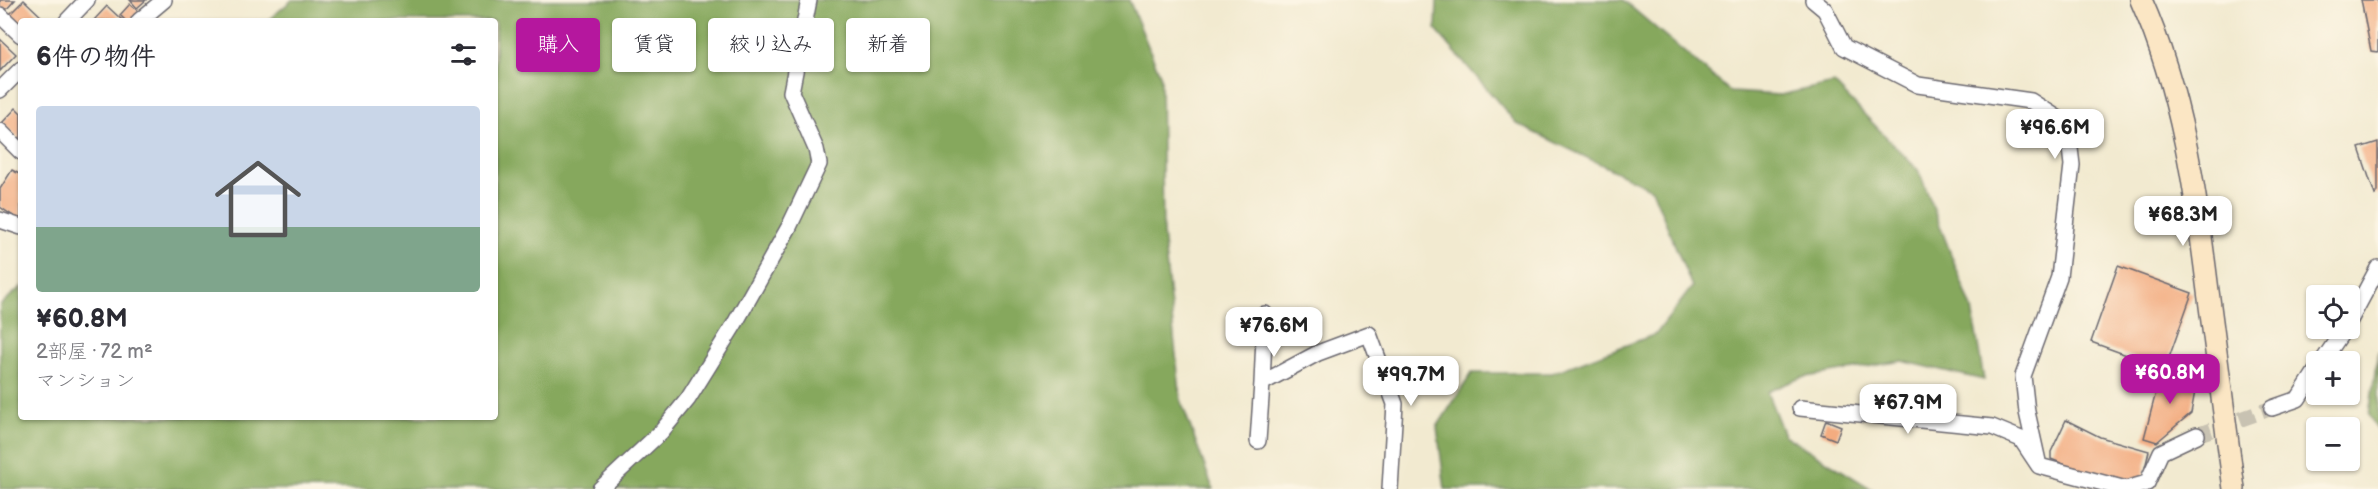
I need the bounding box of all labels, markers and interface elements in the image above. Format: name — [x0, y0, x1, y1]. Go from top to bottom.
chip: 購入 — [516, 18, 600, 72]
chip: 賃貸 — [612, 18, 696, 72]
chip: 絞り込み — [708, 18, 834, 72]
chip: 新着 — [846, 18, 930, 72]
icon: filters — [447, 38, 480, 71]
text: 6件の物件 — [36, 42, 156, 73]
pin: ¥96.6M — [2006, 109, 2104, 160]
text: ¥96.6M — [2020, 116, 2090, 140]
icon: home — [204, 145, 312, 253]
pin: ¥68.3M — [2134, 196, 2232, 247]
text: ¥68.3M — [2148, 203, 2218, 227]
map controls — [2306, 285, 2360, 471]
button: locate — [2306, 285, 2360, 339]
text: ¥60.8M — [36, 304, 128, 335]
pin: ¥76.6M — [1225, 307, 1323, 358]
text: ¥76.6M — [1239, 314, 1309, 338]
text: 2部屋 · 72 m² — [36, 340, 153, 364]
button: + — [2306, 351, 2360, 405]
pin: ¥60.8M — [2121, 354, 2219, 405]
pin: ¥99.7M — [1362, 356, 1460, 407]
text: ¥60.8M — [2135, 361, 2205, 385]
text: ¥99.7M — [1377, 363, 1445, 387]
text: マンション — [36, 369, 135, 393]
pin: ¥67.9M — [1859, 384, 1957, 435]
text: ¥67.9M — [1874, 391, 1942, 415]
button: − — [2306, 417, 2360, 471]

